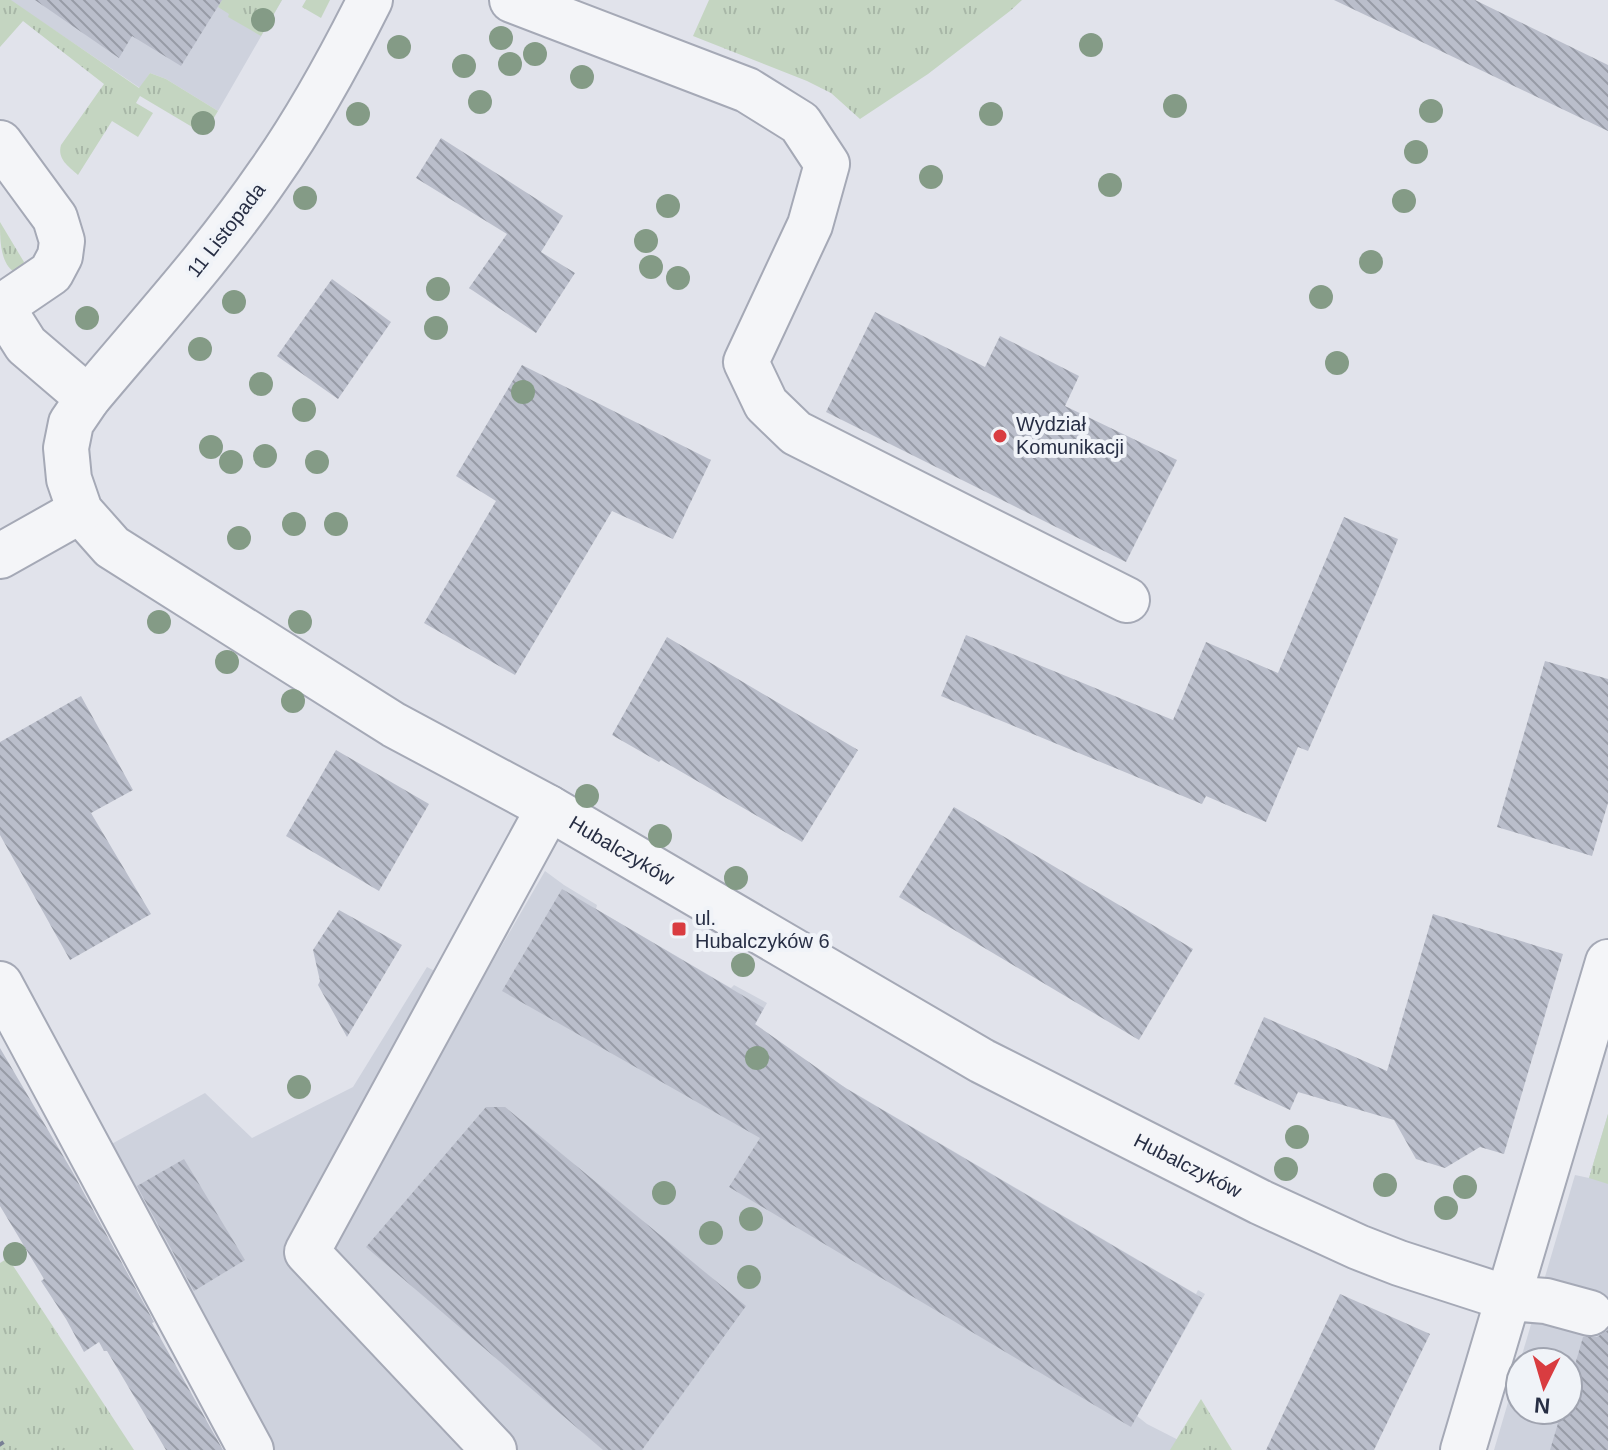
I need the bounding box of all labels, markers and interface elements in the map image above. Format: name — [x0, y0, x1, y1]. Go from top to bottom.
street label: 11 Listopada — [183, 178, 270, 281]
place label: Wydział Komunikacji — [1016, 413, 1124, 458]
marker: Wydział Komunikacji — [991, 427, 1009, 445]
street label: Hubalczyków — [565, 811, 679, 890]
place label: ul. Hubalczyków 6 — [695, 907, 830, 952]
marker: ul. Hubalczyków 6 — [670, 920, 688, 938]
street label: Hubalczyków — [1130, 1129, 1246, 1202]
north arrow — [1504, 1346, 1584, 1426]
text: N — [1533, 1392, 1551, 1419]

